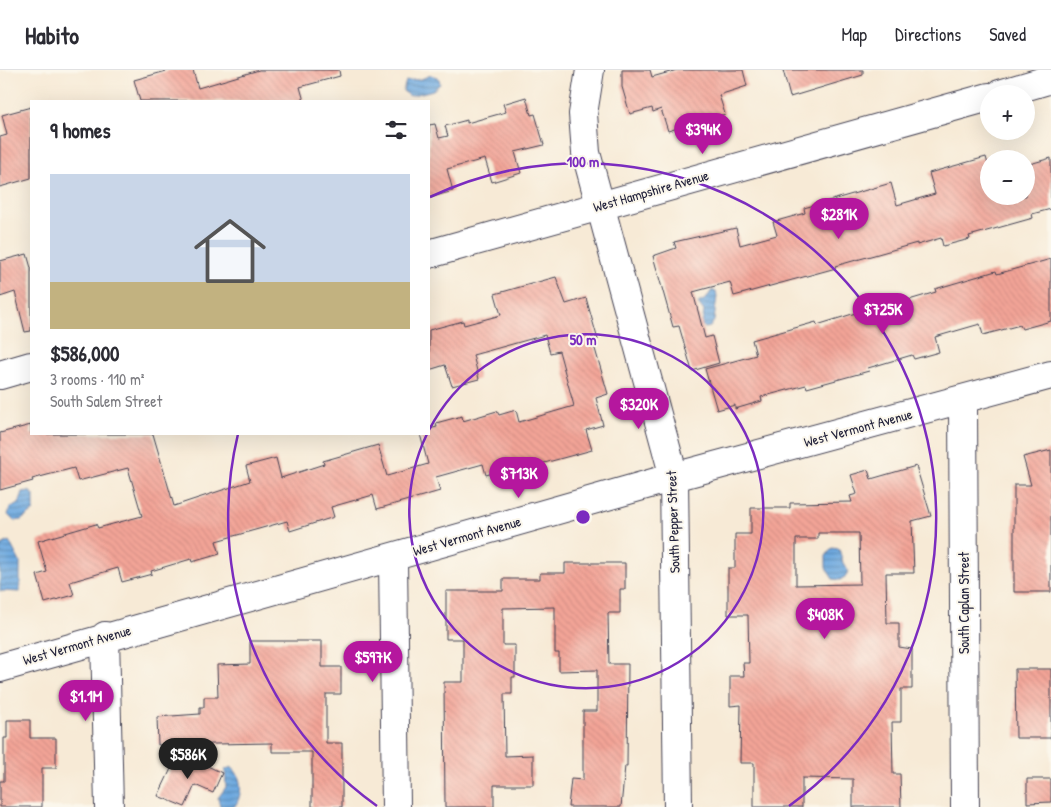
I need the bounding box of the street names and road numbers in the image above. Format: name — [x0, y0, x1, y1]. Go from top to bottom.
street label: West Hampshire Avenue — [591, 165, 711, 217]
street label: West Vermont Avenue — [802, 404, 915, 451]
street label: South Pepper Street — [661, 470, 685, 574]
street label: West Vermont Avenue — [411, 511, 523, 560]
street label: South Caplan Street — [954, 552, 974, 654]
street label: West Vermont Avenue — [21, 620, 133, 669]

